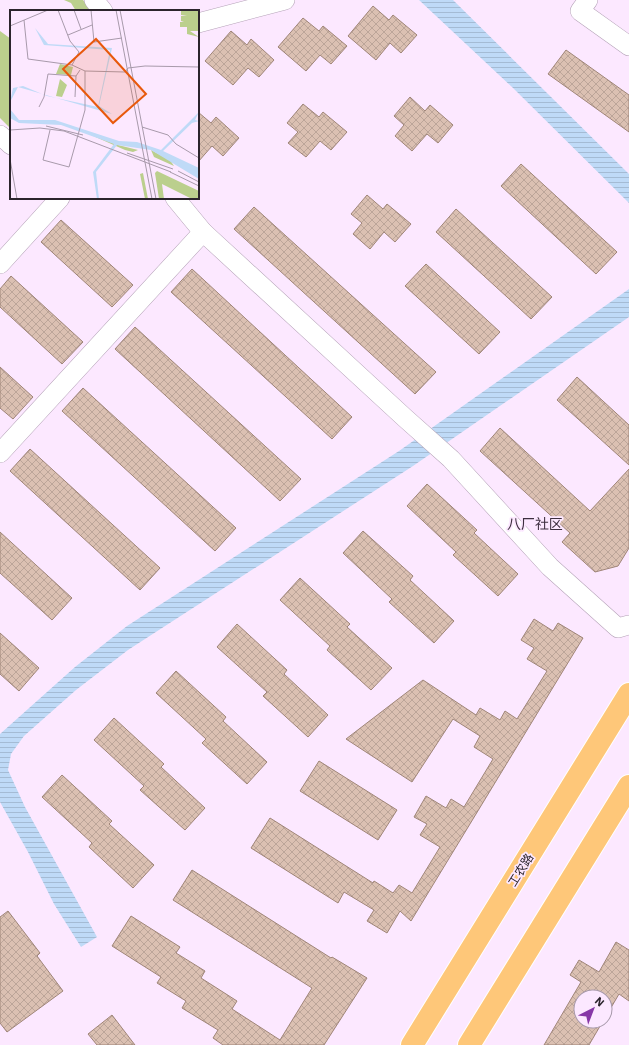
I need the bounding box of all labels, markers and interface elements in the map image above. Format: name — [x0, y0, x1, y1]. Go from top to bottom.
inset map — [10, 10, 199, 199]
district label: 八厂社区 — [507, 515, 563, 533]
street label: 工农路 — [505, 850, 536, 889]
north arrow — [573, 989, 613, 1029]
text: N — [592, 994, 607, 1009]

